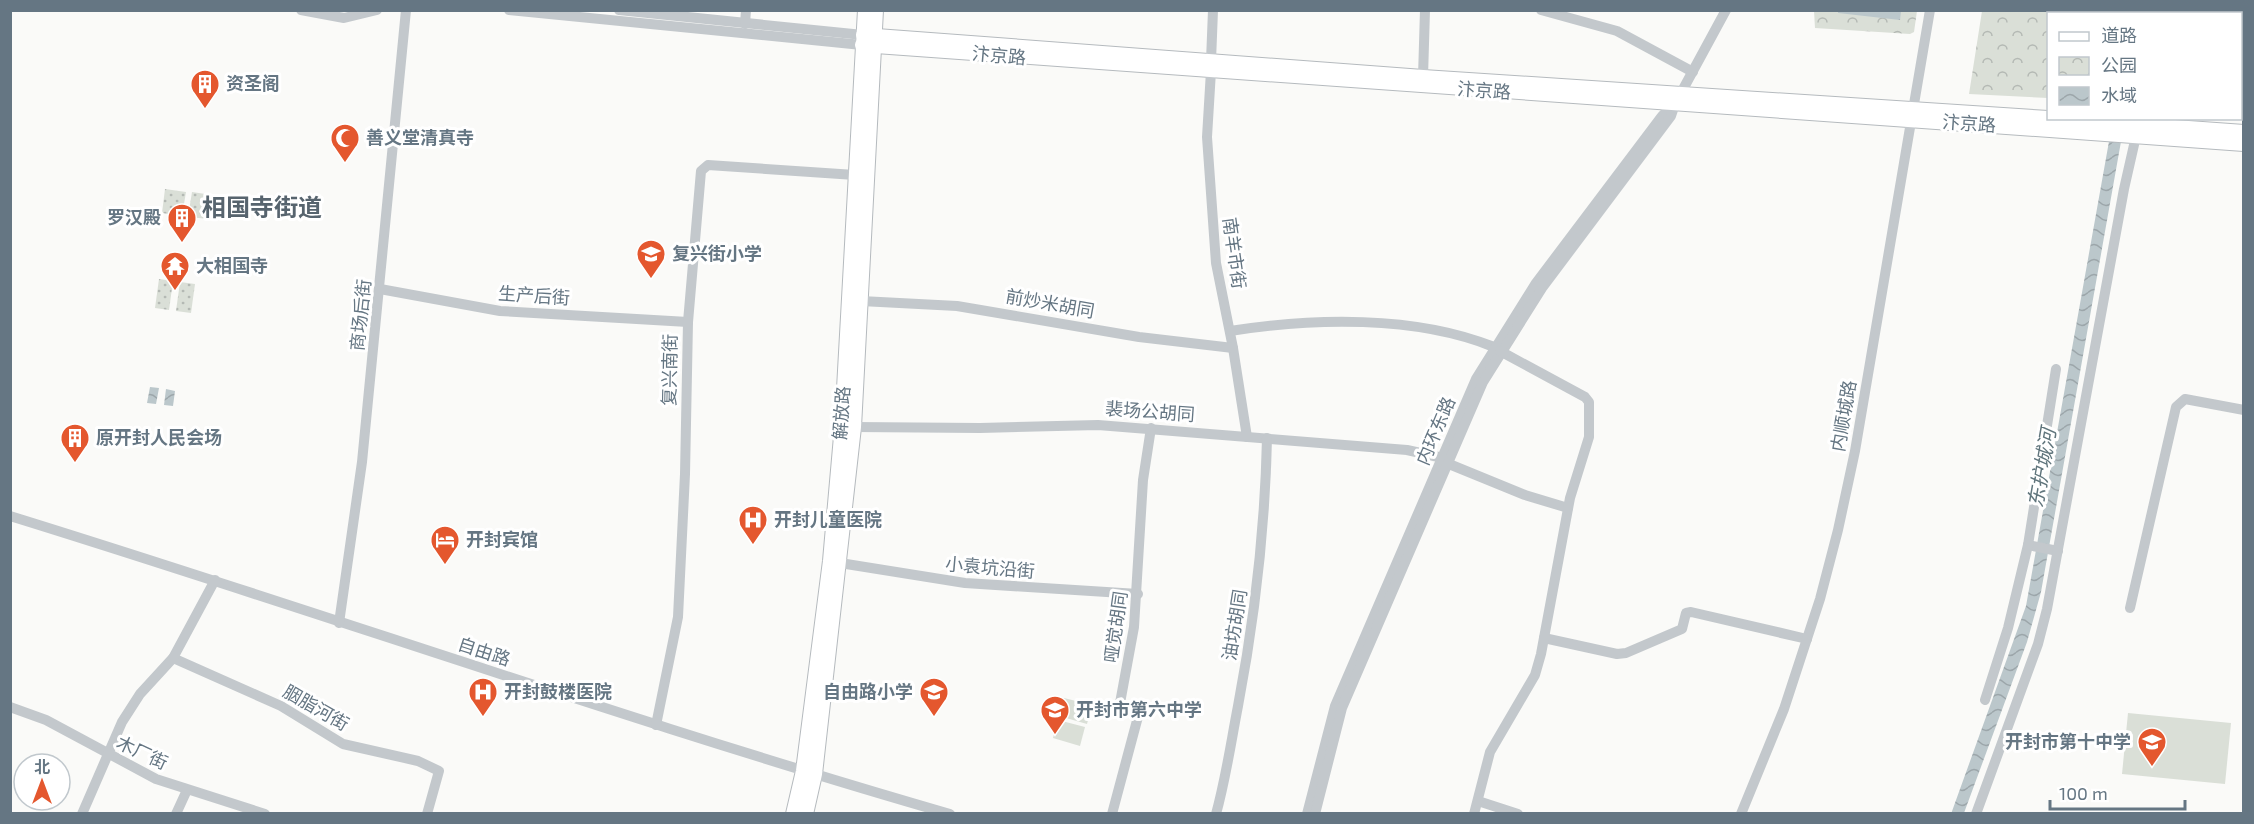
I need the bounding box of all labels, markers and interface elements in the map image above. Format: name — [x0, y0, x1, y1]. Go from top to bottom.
legend — [2047, 12, 2242, 120]
text: 道路 — [2101, 24, 2137, 46]
street label: 汴京路 — [971, 42, 1027, 68]
text: 公园 — [2101, 54, 2137, 76]
building icon: 资圣阁 — [189, 68, 221, 110]
place label: 资圣阁 — [226, 72, 280, 94]
street label: 汴京路 — [1456, 77, 1512, 103]
text: 水域 — [2101, 84, 2137, 106]
street label: 汴京路 — [1941, 110, 1997, 136]
mosque icon: 善义堂清真寺 — [329, 122, 361, 164]
place label: 善义堂清真寺 — [366, 126, 474, 148]
district label: 相国寺街道 — [202, 192, 322, 221]
building icon: 罗汉殿 — [166, 202, 198, 244]
place label: 罗汉殿 — [107, 206, 161, 228]
street label: 南羊市街 — [1219, 216, 1251, 290]
school or university icon: 复兴街小学 — [635, 238, 667, 280]
place label: 复兴街小学 — [672, 242, 762, 264]
temple icon: 大相国寺 — [159, 250, 191, 292]
place label: 大相国寺 — [196, 254, 268, 276]
street label: 商场后街 — [345, 278, 375, 352]
street label: 生产后街 — [497, 282, 571, 308]
street label: 前炒米胡同 — [1004, 284, 1096, 322]
street label: 复兴南街 — [657, 334, 681, 406]
street label: 内顺城路 — [1826, 378, 1860, 453]
street label: 解放路 — [828, 385, 854, 441]
street label: 内环东路 — [1411, 393, 1459, 468]
street label: 裴场公胡同 — [1104, 397, 1196, 425]
building icon: 原开封人民会场 — [59, 422, 91, 464]
water label: 东护城河 — [2022, 422, 2060, 509]
place label: 原开封人民会场 — [96, 426, 222, 448]
hospital icon: 开封儿童医院 — [737, 504, 769, 546]
place label: 开封儿童医院 — [774, 508, 882, 530]
hotel icon: 开封宾馆 — [429, 524, 461, 566]
place label: 开封宾馆 — [466, 528, 538, 550]
street label: 小袁坑沿街 — [944, 552, 1036, 582]
street label: 油坊胡同 — [1218, 588, 1251, 662]
street label: 哑觉胡同 — [1099, 590, 1131, 664]
street label: 自由路 — [455, 632, 513, 670]
hospital icon: 开封鼓楼医院 — [467, 676, 499, 718]
school or university icon: 自由路小学 — [918, 676, 950, 718]
street label: 胭脂河街 — [280, 680, 353, 735]
place label: 开封鼓楼医院 — [504, 680, 612, 702]
place label: 自由路小学 — [823, 680, 913, 702]
school or university icon: 开封市第六中学 — [1039, 694, 1071, 736]
place label: 开封市第六中学 — [1076, 698, 1202, 720]
school or university icon: 开封市第十中学 — [2136, 726, 2168, 768]
place label: 开封市第十中学 — [2005, 730, 2131, 752]
street label: 木厂街 — [113, 731, 172, 773]
north arrow — [12, 752, 72, 812]
text: 北 — [34, 757, 50, 776]
scale bar — [2050, 773, 2185, 811]
text: 100 m — [2059, 782, 2108, 804]

